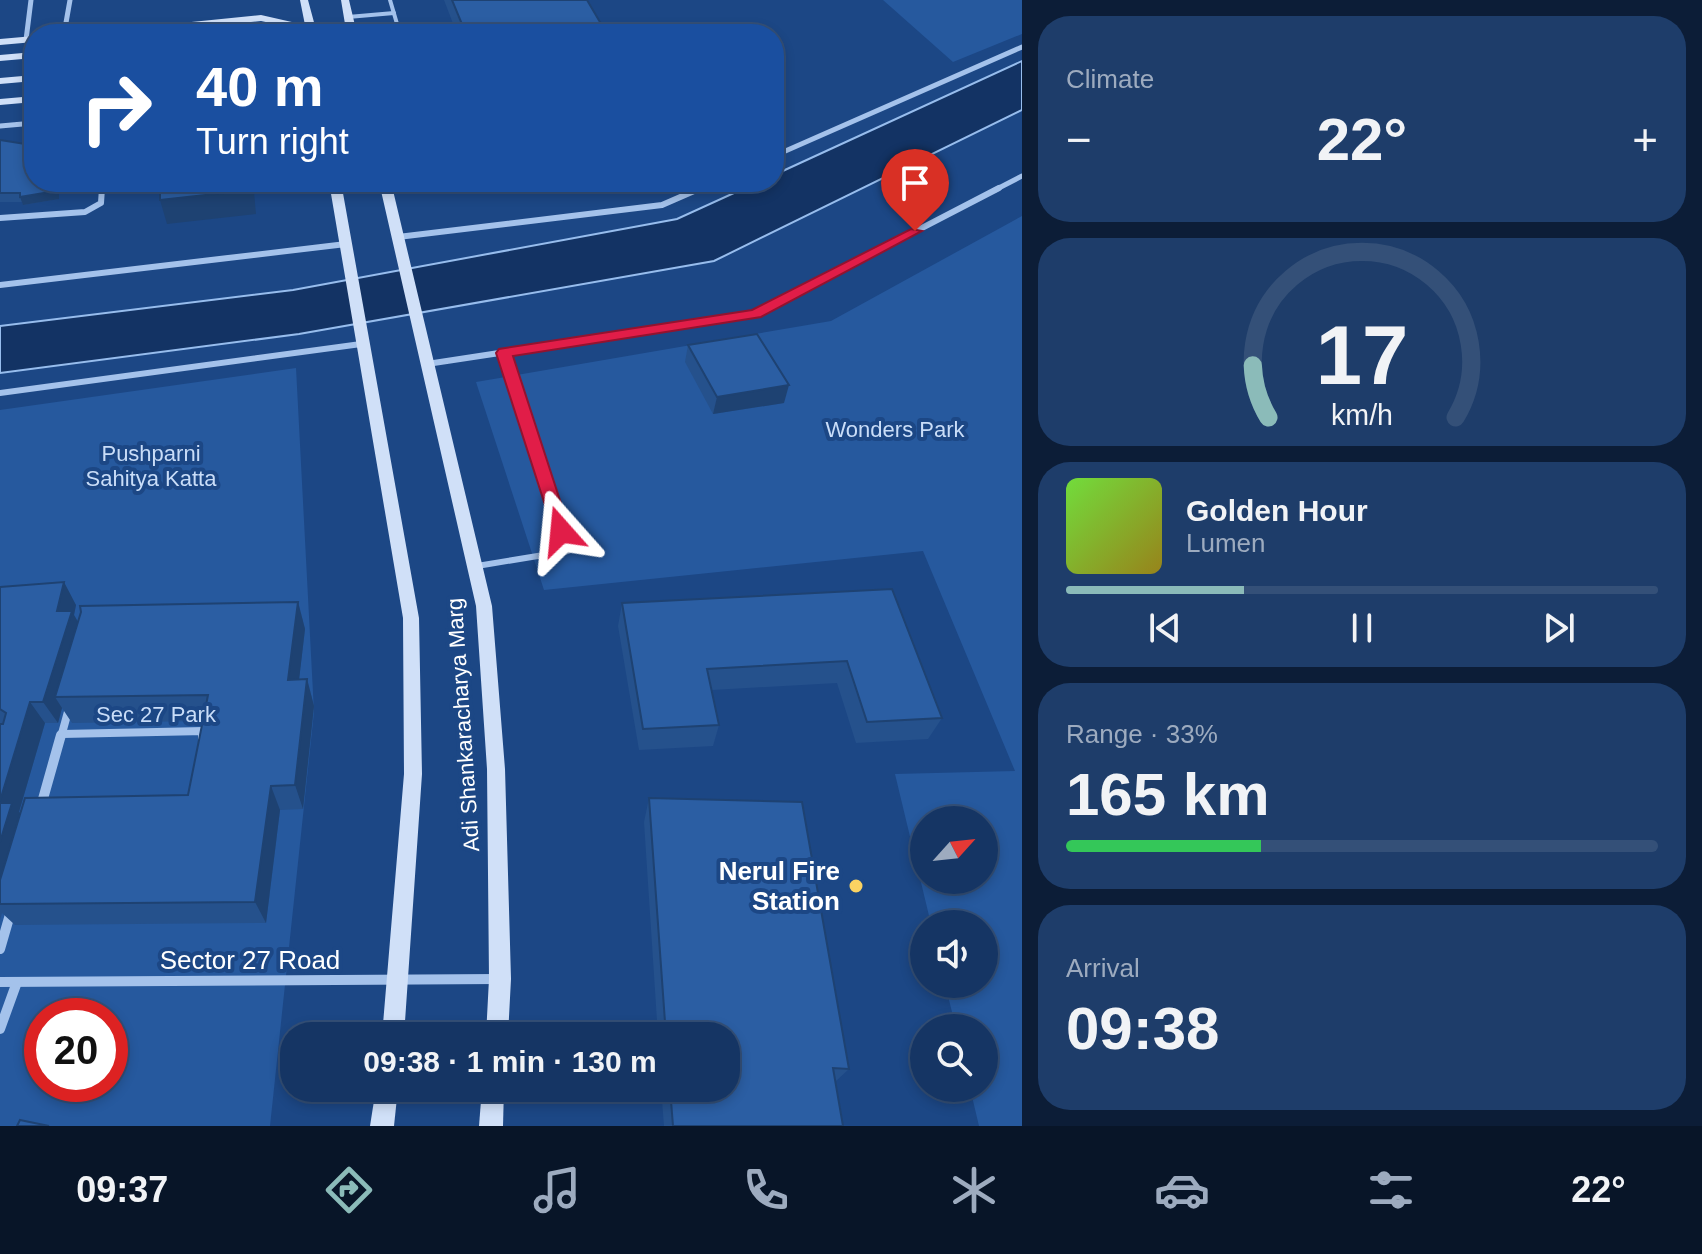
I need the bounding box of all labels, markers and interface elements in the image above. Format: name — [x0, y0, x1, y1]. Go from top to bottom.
text: 40 m — [196, 55, 324, 118]
icon: right — [64, 56, 168, 160]
text: Climate — [1066, 64, 1154, 94]
text: 22° — [1317, 106, 1407, 173]
text: − — [1066, 115, 1092, 164]
text: + — [1632, 115, 1658, 164]
text: Turn right — [196, 121, 349, 162]
pin — [881, 149, 949, 231]
icon: arrive — [893, 161, 937, 205]
text: 17 — [1316, 308, 1408, 401]
text: km/h — [1331, 399, 1393, 431]
park label: Wonders Park — [826, 417, 965, 442]
park label: Pushparni Sahitya Katta — [86, 441, 217, 491]
position arrow — [519, 489, 603, 573]
text: Golden Hour — [1186, 494, 1368, 527]
text: Lumen — [1186, 528, 1266, 558]
street label: Adi Shankaracharya Marg — [442, 597, 484, 853]
icon: previous — [1143, 606, 1187, 650]
icon: pause — [1340, 606, 1384, 650]
icon: next — [1537, 606, 1581, 650]
park label: Sec 27 Park — [96, 702, 217, 727]
text: Range · 33% — [1066, 719, 1218, 749]
text: 165 km — [1066, 761, 1270, 828]
north arrow — [910, 806, 998, 894]
map controls — [910, 806, 998, 1102]
place label: Nerul Fire Station — [719, 856, 840, 916]
marker: Nerul Fire Station — [847, 877, 865, 895]
button: sound — [910, 910, 998, 998]
street label: Sector 27 Road — [160, 945, 340, 975]
text: Arrival — [1066, 953, 1140, 983]
text: 09:38 — [1066, 995, 1219, 1062]
speed limit sign: 20 — [24, 998, 128, 1102]
button: search — [910, 1014, 998, 1102]
text: 09:38 · 1 min · 130 m — [363, 1045, 657, 1078]
icon: directions — [321, 1162, 377, 1218]
icon: music — [529, 1162, 585, 1218]
icon: phone — [738, 1162, 794, 1218]
icon: climate — [946, 1162, 1002, 1218]
icon: car — [1154, 1162, 1210, 1218]
icon: filters — [1363, 1162, 1419, 1218]
text: 09:37 — [76, 1169, 168, 1210]
text: 22° — [1571, 1169, 1626, 1210]

